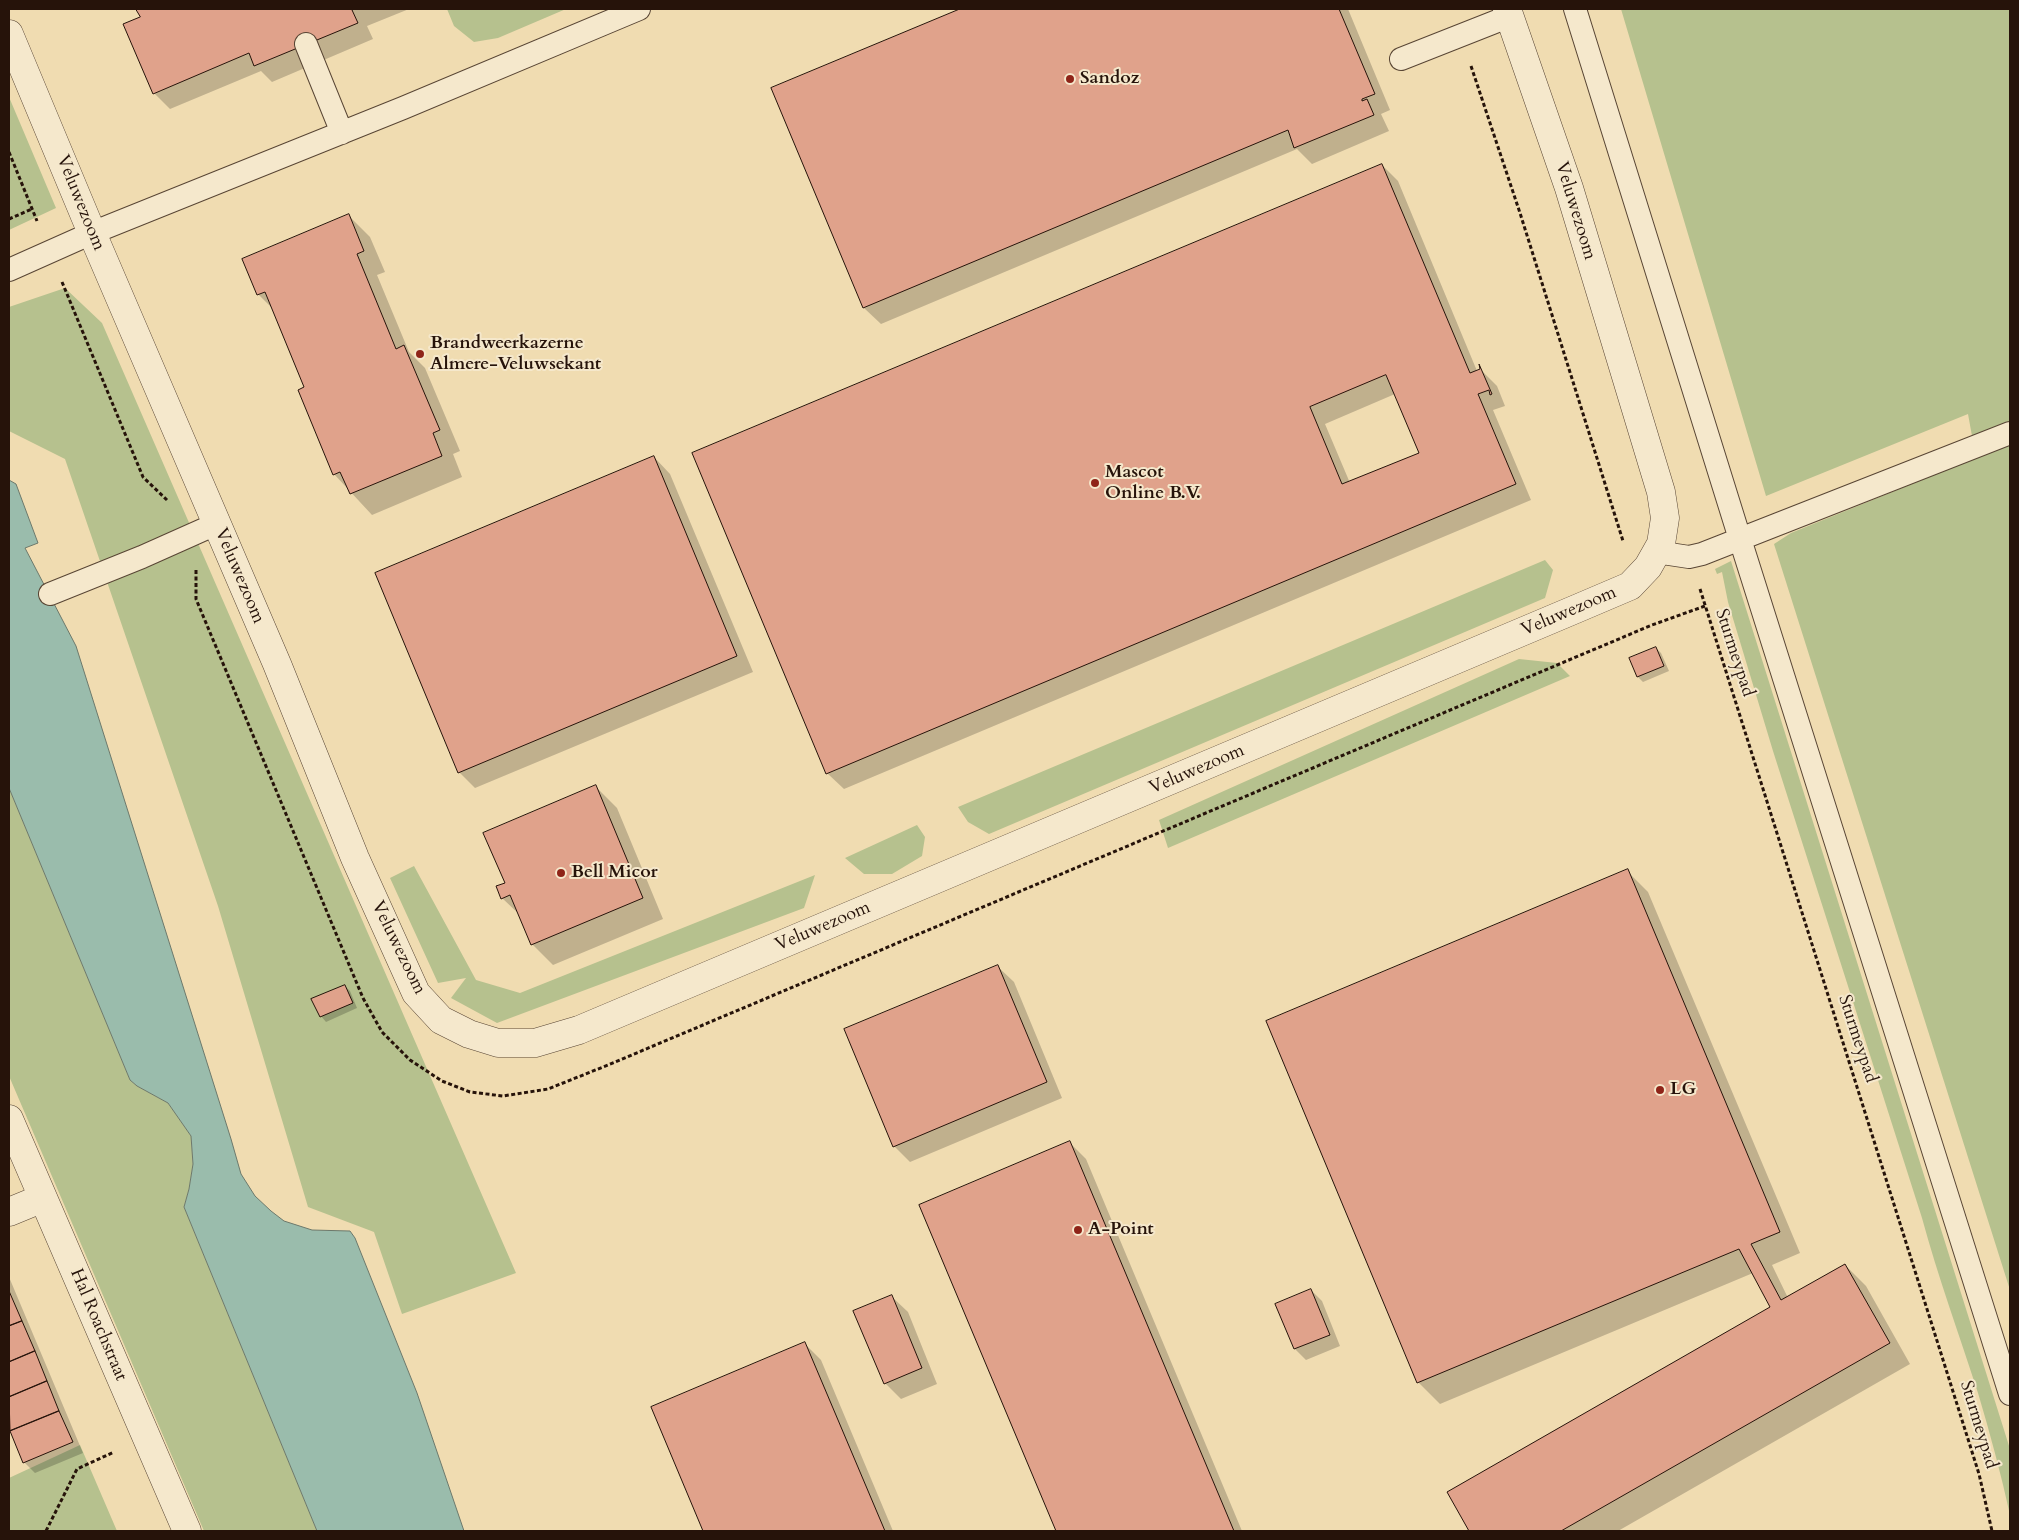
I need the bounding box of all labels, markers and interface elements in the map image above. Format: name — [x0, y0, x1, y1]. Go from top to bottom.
place label: Sandoz — [1080, 68, 1140, 90]
marker: Sandoz — [1064, 73, 1076, 85]
street label: Veluwezoom — [51, 152, 109, 254]
street label: Veluwezoom — [1550, 159, 1600, 263]
place label: Brandweerkazerne Almere-Veluwsekant — [430, 333, 601, 376]
marker: Brandweerkazerne Almere-Veluwsekant — [414, 348, 426, 360]
place label: Mascot Online B.V. — [1105, 462, 1201, 504]
marker: Mascot Online B.V. — [1089, 477, 1101, 489]
street label: Veluwezoom — [209, 525, 269, 627]
street label: Veluwezoom — [1518, 582, 1620, 642]
street label: Sturmeypad — [1710, 606, 1758, 700]
street label: Veluwezoom — [1146, 740, 1248, 800]
place label: Bell Micor — [571, 862, 658, 884]
marker: Bell Micor — [555, 867, 567, 879]
street label: Veluwezoom — [772, 897, 874, 957]
street label: Veluwezoom — [366, 898, 430, 998]
street label: Sturmeypad — [1833, 992, 1881, 1086]
place label: LG — [1670, 1079, 1696, 1101]
marker: LG — [1654, 1084, 1666, 1096]
place label: A-Point — [1088, 1219, 1154, 1241]
marker: A-Point — [1072, 1224, 1084, 1236]
street label: Hal Roachstraat — [65, 1266, 131, 1384]
street label: Sturmeypad — [1954, 1378, 2002, 1472]

